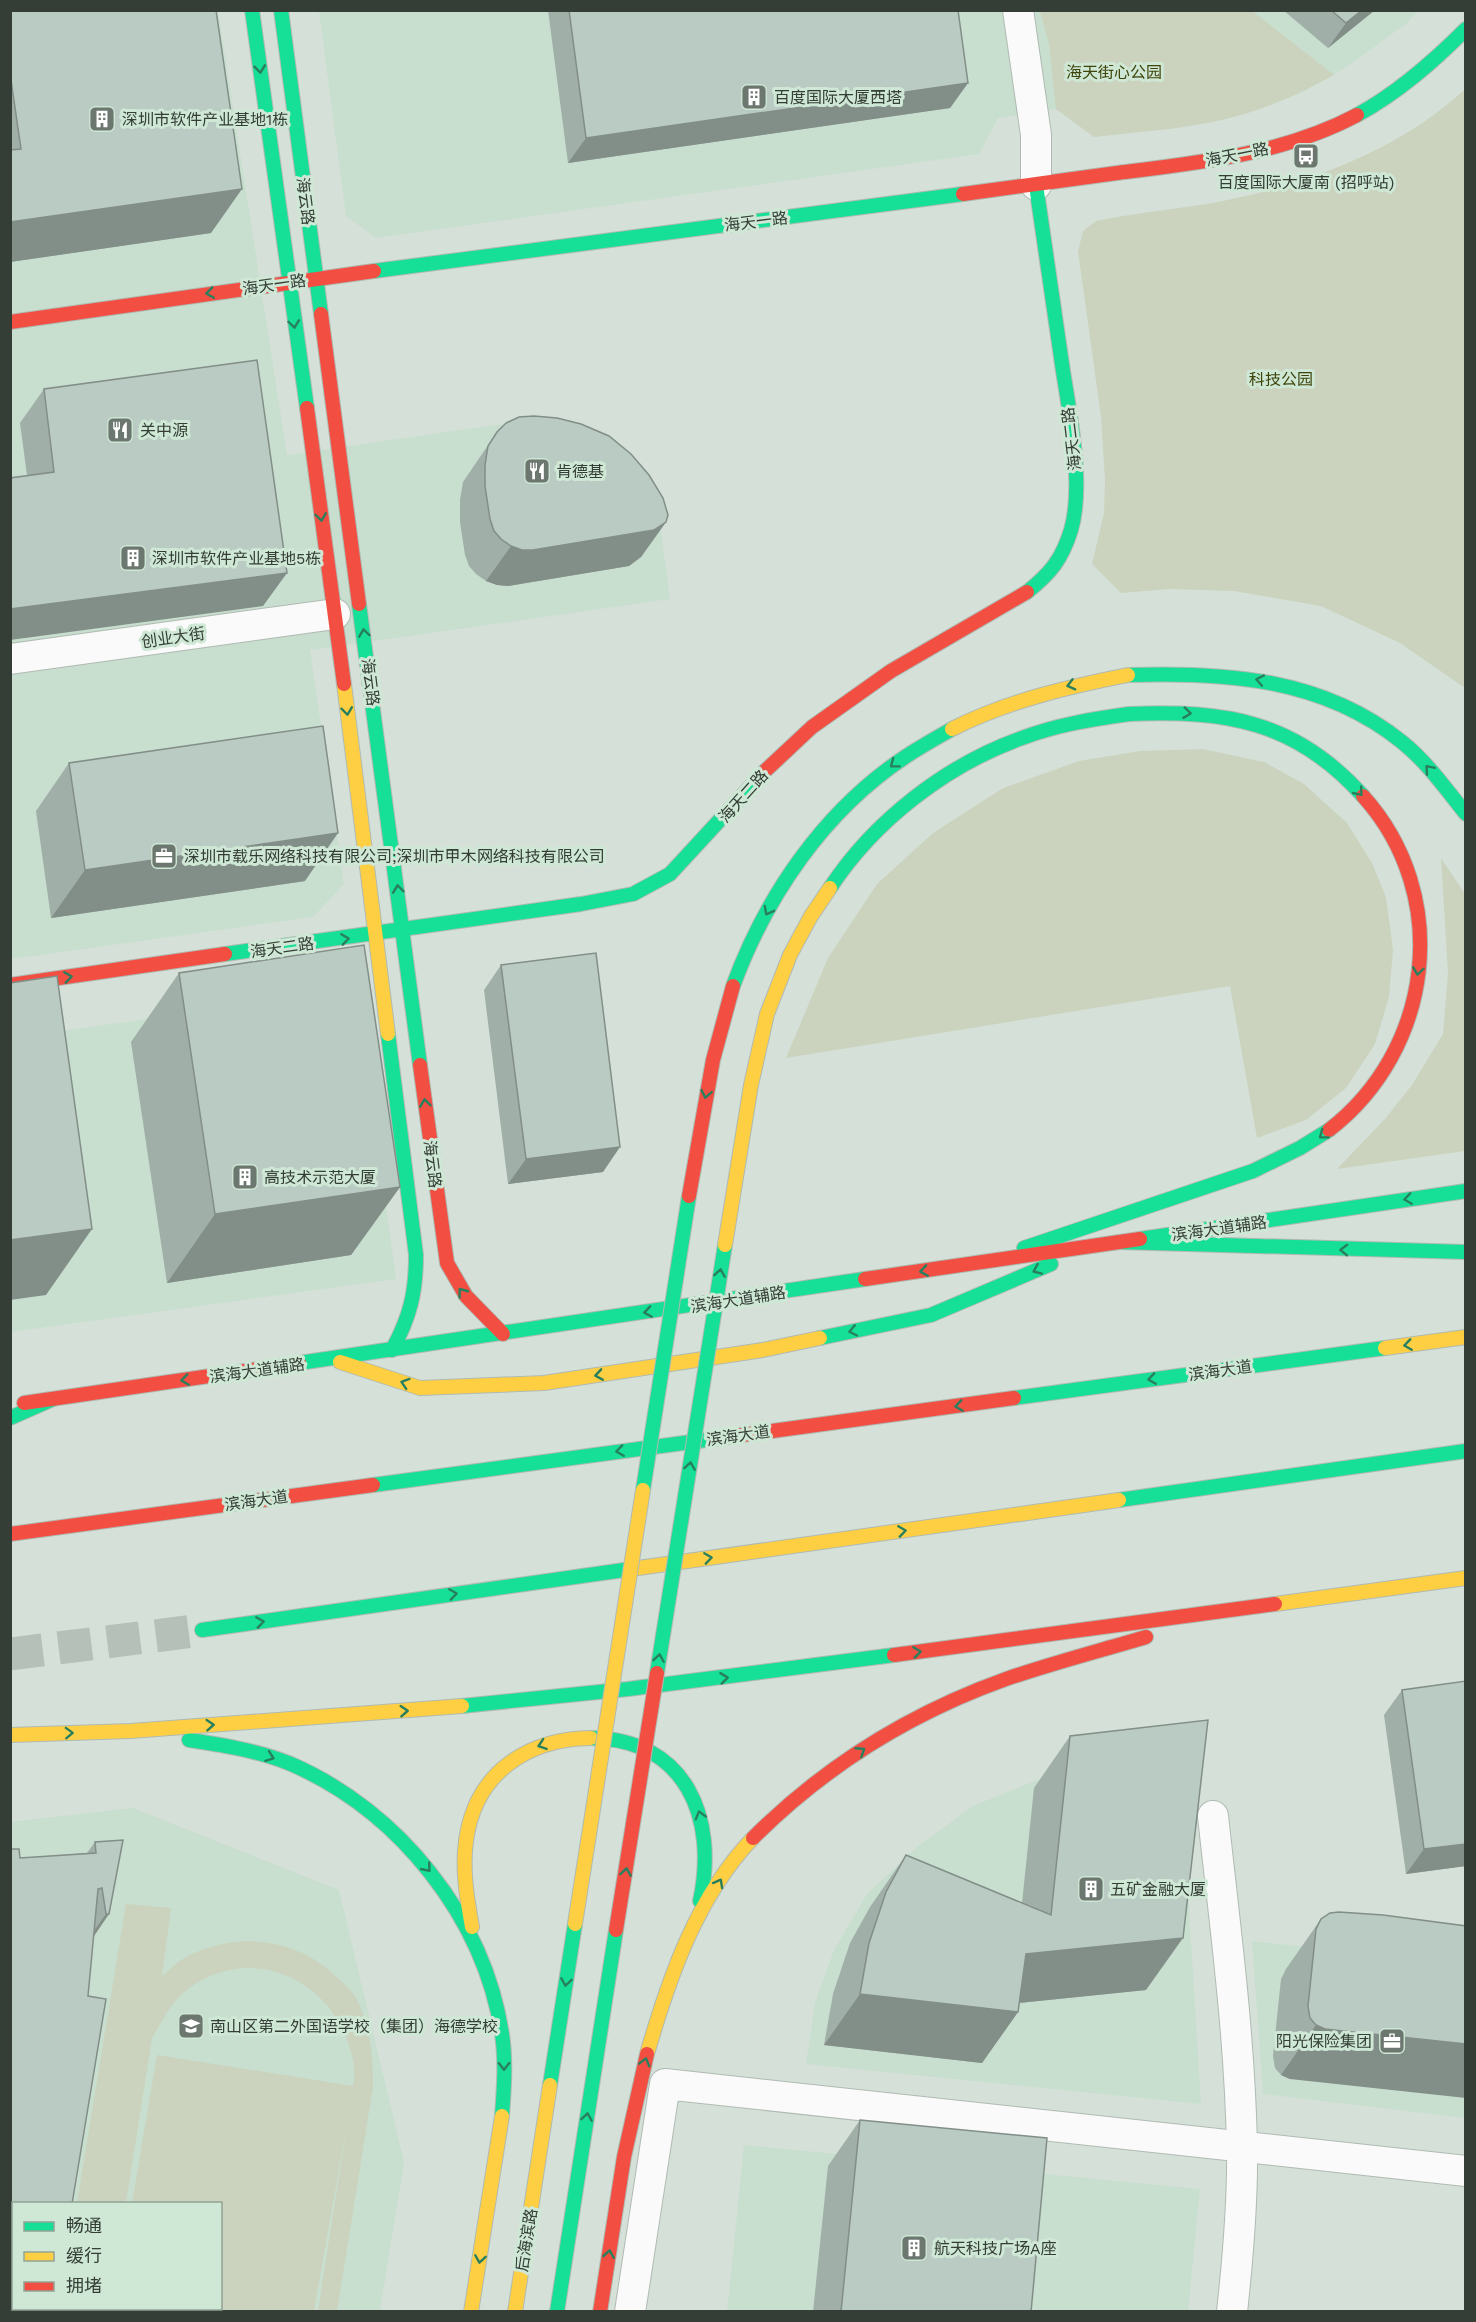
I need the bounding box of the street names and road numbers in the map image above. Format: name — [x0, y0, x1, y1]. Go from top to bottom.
street label: 海天一路 — [1204, 139, 1270, 170]
street label: 海云路 — [293, 176, 318, 226]
street label: 海天一路 — [723, 208, 789, 235]
street label: 海天一路 — [241, 271, 307, 298]
street label: 海天二路 — [1058, 406, 1085, 472]
street label: 创业大街 — [140, 624, 206, 651]
street label: 海云路 — [358, 657, 383, 707]
street label: 海天二路 — [715, 766, 772, 826]
street label: 海天二路 — [249, 934, 315, 961]
street label: 海云路 — [420, 1139, 445, 1189]
street label: 滨海大道辅路 — [1170, 1212, 1268, 1245]
street label: 滨海大道辅路 — [689, 1283, 787, 1316]
street label: 滨海大道辅路 — [208, 1354, 306, 1387]
street label: 滨海大道 — [1187, 1357, 1253, 1384]
street label: 滨海大道 — [705, 1422, 771, 1449]
street label: 滨海大道 — [223, 1487, 289, 1514]
street label: 后海滨路 — [512, 2207, 541, 2273]

